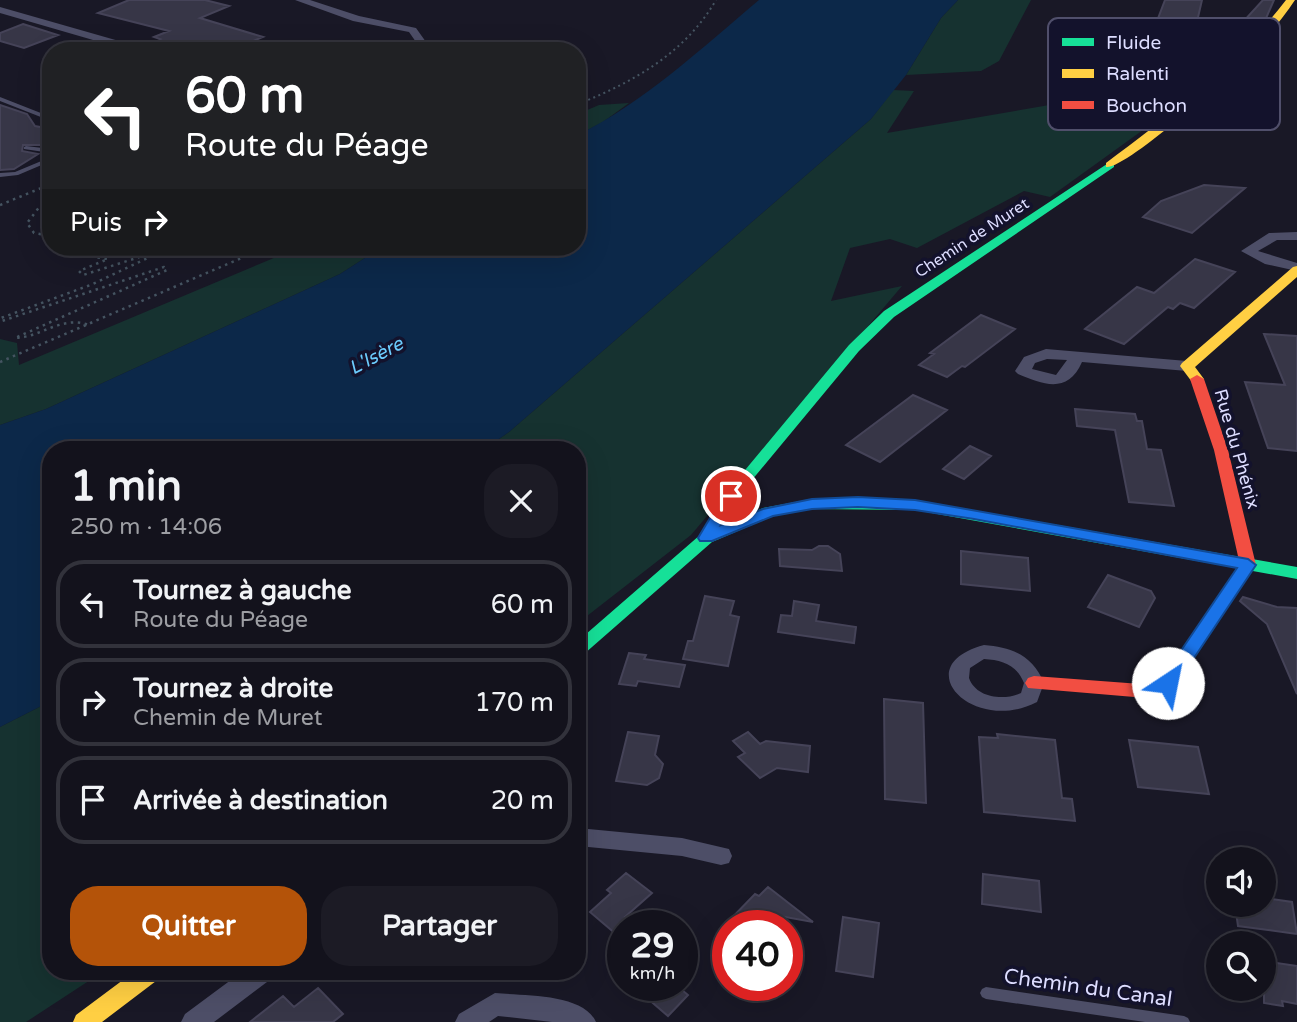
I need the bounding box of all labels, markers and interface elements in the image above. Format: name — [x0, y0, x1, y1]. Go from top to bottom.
legend — [1048, 18, 1280, 130]
text: Fluide — [1106, 32, 1161, 54]
text: Ralenti — [1106, 63, 1169, 85]
text: 60 m — [185, 67, 304, 126]
icon: left — [70, 70, 161, 161]
text: Bouchon — [1106, 95, 1187, 117]
text: Route du Péage — [185, 127, 429, 165]
street label: Chemin de Muret — [911, 194, 1033, 282]
icon: right — [136, 203, 174, 241]
text: Puis — [70, 207, 122, 238]
water label: L'Isère — [345, 332, 408, 379]
street label: Rue du Phénix — [1209, 386, 1265, 512]
text: 1 min — [70, 461, 182, 512]
button: close — [484, 464, 558, 538]
pin — [701, 466, 761, 526]
icon: arrive — [712, 477, 750, 515]
text: 250 m · 14:06 — [70, 513, 222, 541]
text: Tournez à gauche — [133, 575, 352, 606]
icon: left — [74, 585, 112, 623]
text: 60 m — [491, 589, 554, 620]
text: Route du Péage — [133, 606, 308, 634]
position arrow — [1131, 646, 1205, 720]
text: Tournez à droite — [133, 673, 333, 704]
icon: right — [74, 683, 112, 721]
text: 170 m — [474, 687, 554, 718]
text: Chemin de Muret — [133, 704, 323, 732]
icon: arrive — [74, 781, 112, 819]
text: Arrivée à destination — [133, 785, 388, 816]
text: 20 m — [491, 785, 554, 816]
map controls — [1206, 847, 1276, 1001]
button: sound — [1206, 847, 1276, 917]
button: Quitter — [70, 886, 307, 966]
button: Partager — [321, 886, 558, 966]
speed limit sign: 40 — [712, 910, 803, 1001]
text: 29 — [631, 925, 674, 967]
button: search — [1206, 931, 1276, 1001]
text: km/h — [630, 962, 675, 984]
street label: Chemin du Canal — [1002, 964, 1174, 1012]

